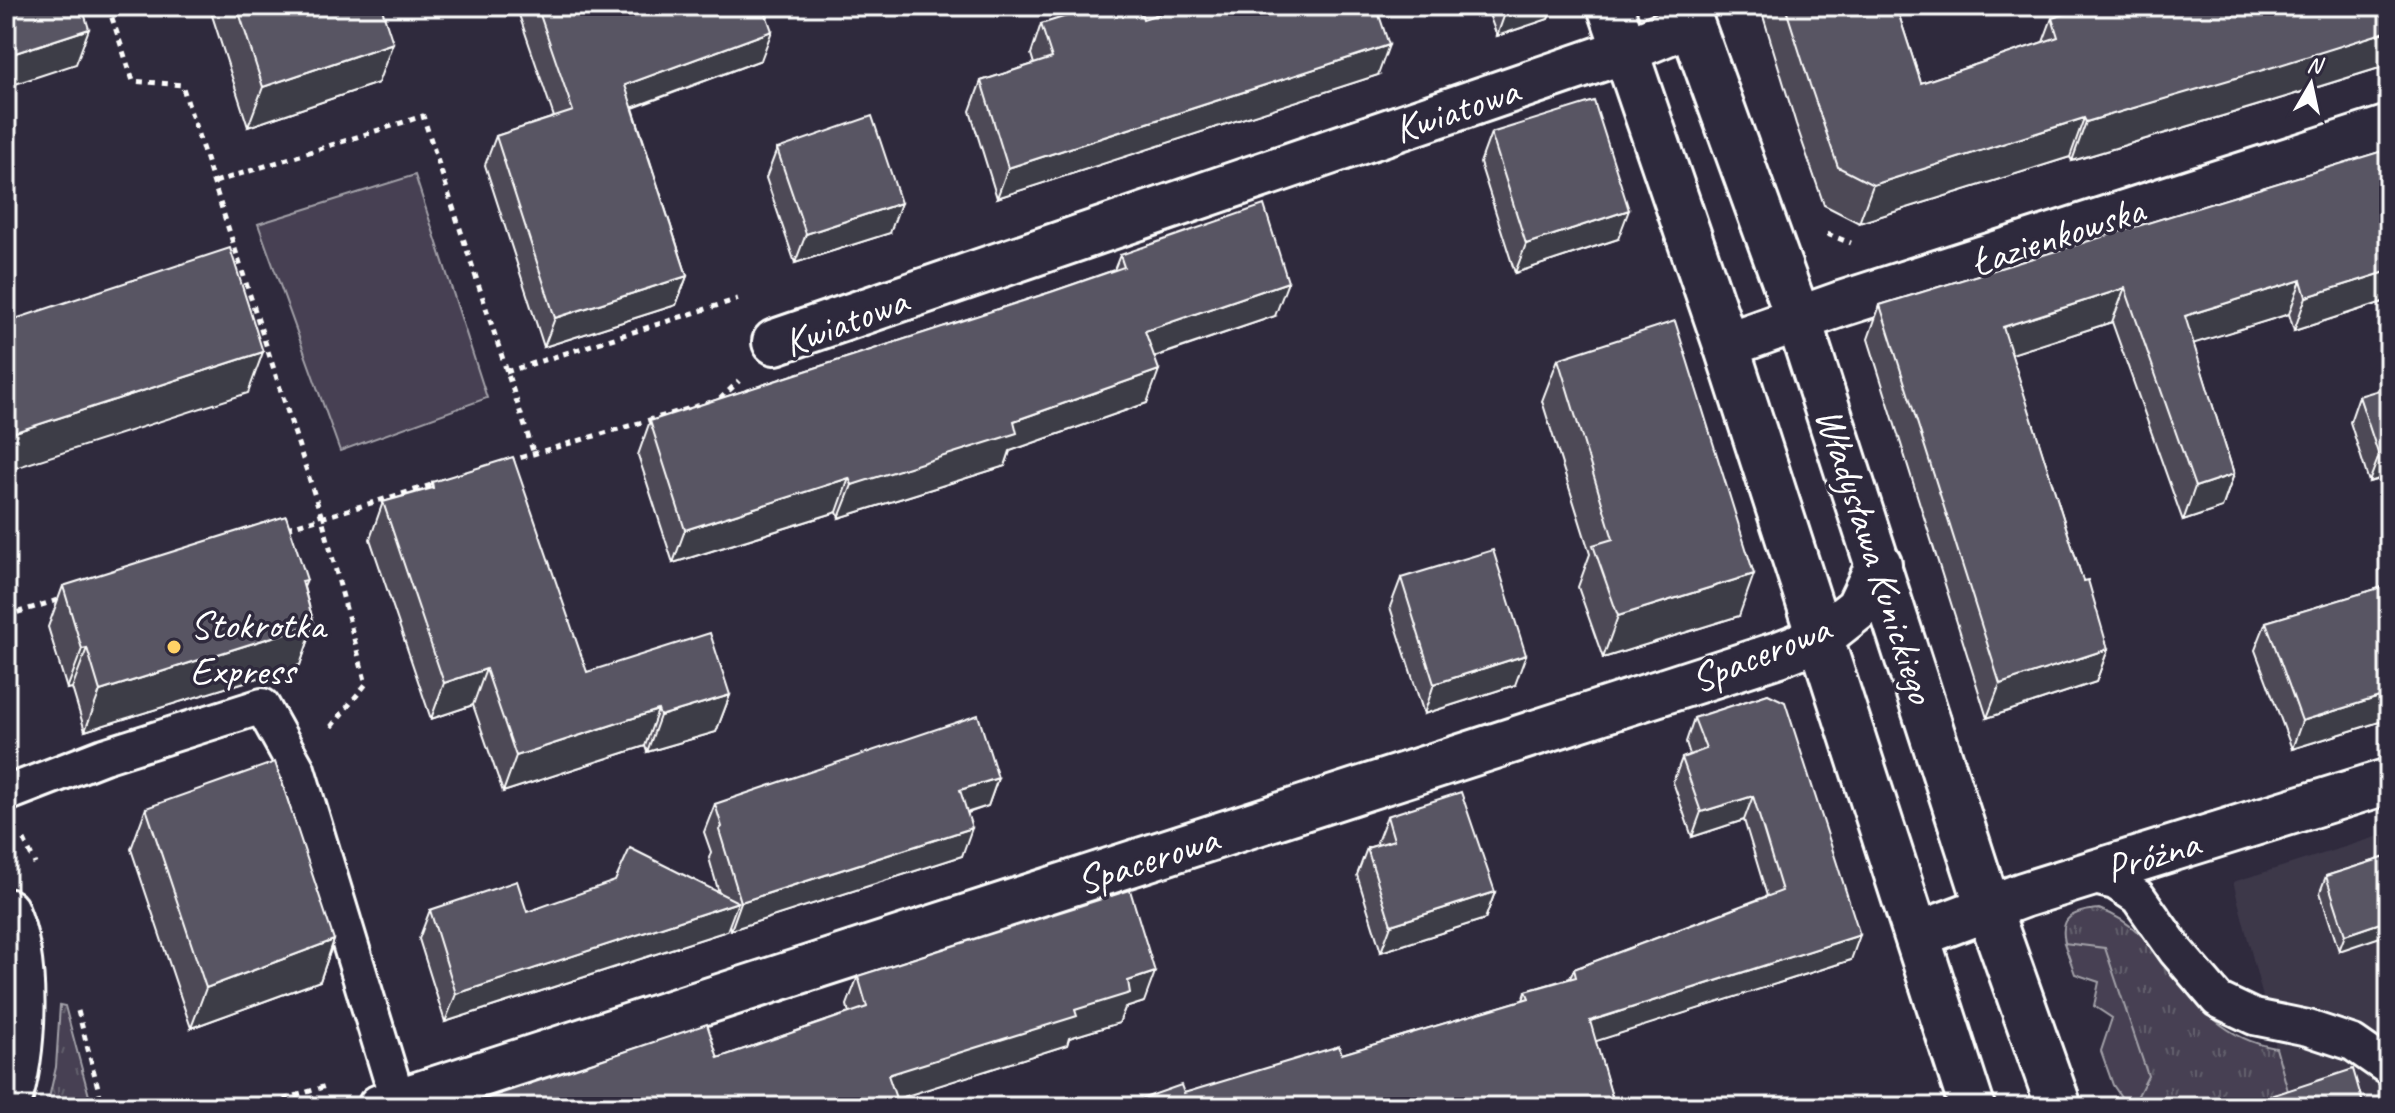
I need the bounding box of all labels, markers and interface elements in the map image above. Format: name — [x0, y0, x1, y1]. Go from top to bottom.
north arrow — [2271, 44, 2351, 124]
text: N — [2305, 50, 2326, 81]
street label: Kwiatowa — [1387, 65, 1528, 154]
street label: Łazienkowska — [1965, 184, 2153, 287]
street label: Kwiatowa — [776, 275, 917, 368]
street label: Władysława Kunickiego — [1804, 402, 1947, 711]
place label: Stokrotka Express — [190, 600, 329, 696]
street label: Spacerowa — [1683, 603, 1840, 704]
marker: Stokrotka Express — [165, 638, 183, 656]
street label: Spacerowa — [1070, 813, 1227, 906]
street label: Próżna — [2099, 817, 2208, 894]

